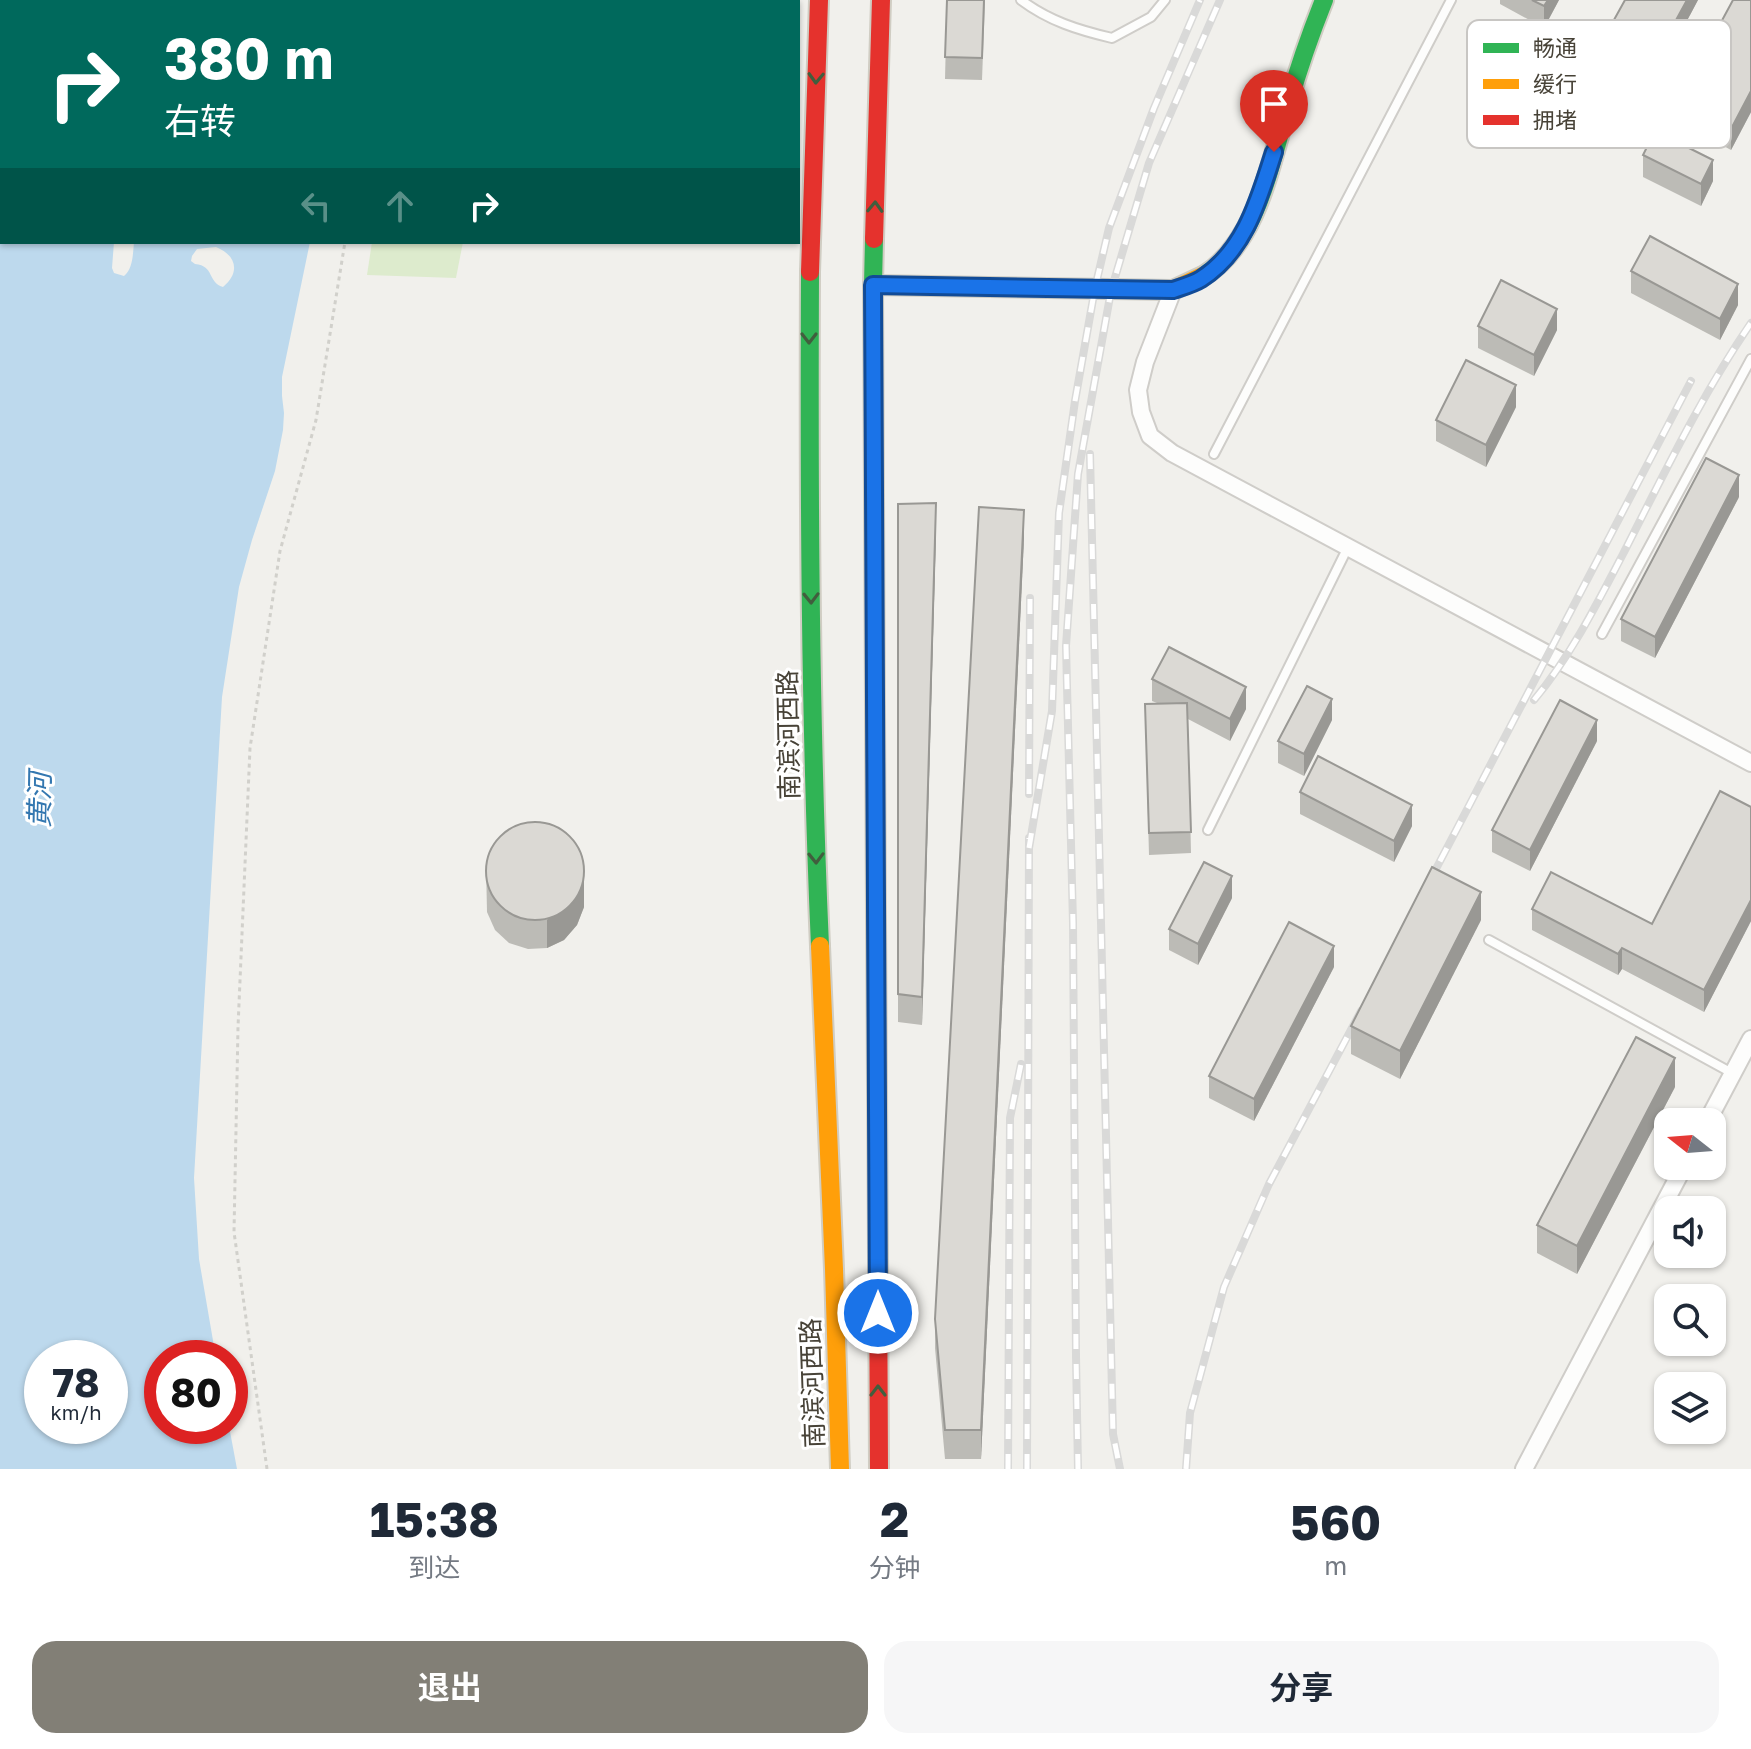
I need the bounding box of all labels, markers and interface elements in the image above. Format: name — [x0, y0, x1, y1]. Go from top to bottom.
legend — [1467, 20, 1731, 148]
text: 380 m — [164, 24, 333, 91]
icon: right — [32, 32, 136, 136]
text: 畅通 — [1533, 34, 1577, 61]
pin — [1240, 70, 1308, 152]
text: 缓行 — [1533, 70, 1577, 97]
one-way arrow — [807, 72, 824, 85]
icon: arrive — [1252, 82, 1296, 126]
text: 右转 — [164, 99, 236, 142]
text: 拥堵 — [1533, 106, 1577, 133]
icon: left — [294, 184, 338, 228]
icon: ahead — [378, 184, 422, 228]
icon: right — [462, 184, 506, 228]
one-way arrow — [867, 200, 884, 213]
one-way arrow — [800, 332, 818, 345]
one-way arrow — [803, 592, 820, 605]
street label: 南滨河西路 — [771, 670, 805, 800]
water label: 黄河 — [22, 767, 56, 828]
one-way arrow — [807, 852, 824, 865]
north arrow — [1654, 1108, 1726, 1180]
map controls — [1654, 1108, 1726, 1444]
button: sound — [1654, 1196, 1726, 1268]
position arrow — [836, 1271, 920, 1355]
button: search — [1654, 1284, 1726, 1356]
street label: 南滨河西路 — [794, 1317, 830, 1449]
speed limit sign: 80 — [144, 1340, 248, 1444]
text: 78 — [52, 1358, 100, 1406]
button: layers — [1654, 1372, 1726, 1444]
one-way arrow — [869, 1384, 887, 1397]
text: km/h — [51, 1400, 101, 1424]
text: 15:38 — [370, 1490, 499, 1548]
text: 2 — [880, 1490, 909, 1548]
text: 560 — [1290, 1493, 1381, 1551]
text: m — [1324, 1550, 1347, 1581]
text: 到达 — [408, 1552, 460, 1583]
text: 分钟 — [869, 1552, 921, 1583]
button: 退出 — [32, 1641, 868, 1733]
button: 分享 — [884, 1641, 1719, 1733]

